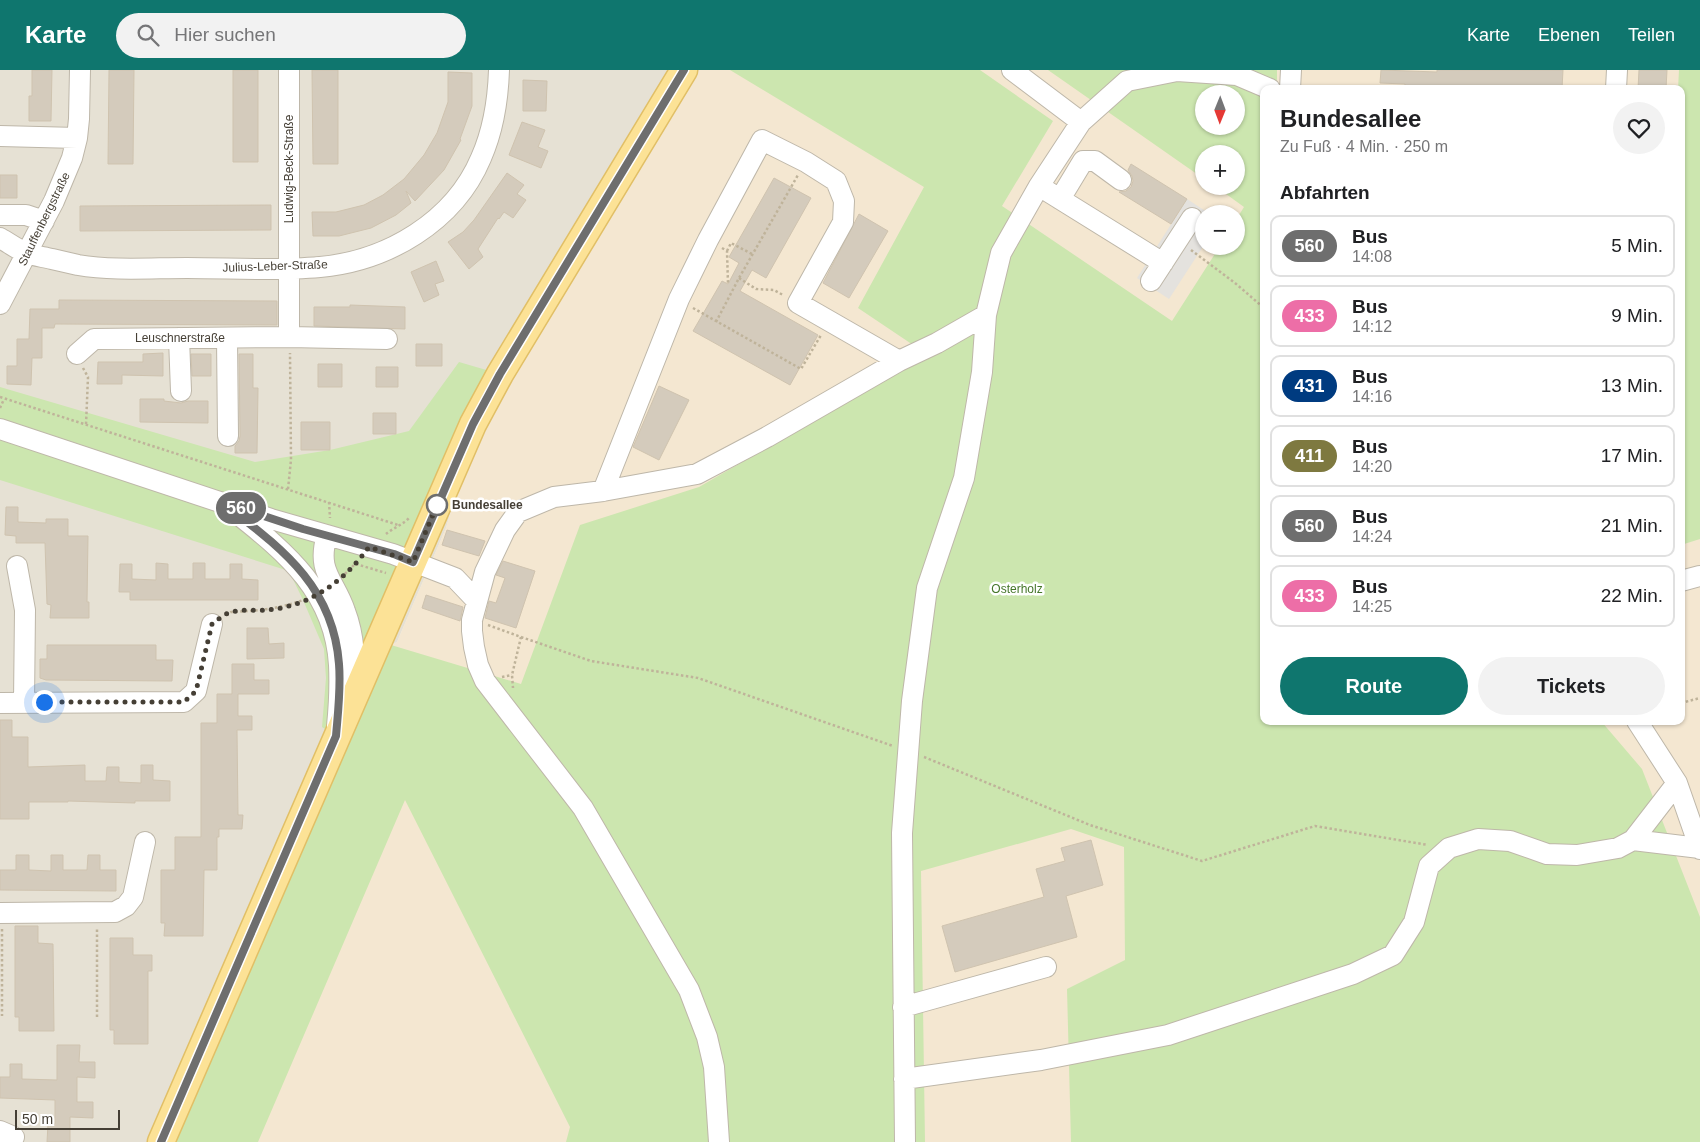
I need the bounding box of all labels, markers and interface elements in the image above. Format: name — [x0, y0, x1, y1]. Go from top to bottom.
search box — [116, 13, 466, 58]
text: Karte — [25, 21, 86, 48]
icon: search — [134, 21, 162, 49]
text: Hier suchen — [174, 24, 276, 45]
text: Karte — [1467, 25, 1510, 45]
text: Ebenen — [1538, 25, 1600, 45]
text: Teilen — [1628, 25, 1675, 45]
north arrow — [1195, 85, 1245, 135]
map controls — [1195, 85, 1245, 255]
button: heart — [1613, 102, 1665, 154]
text: Bundesallee — [1280, 105, 1421, 132]
street label: Ludwig-Beck-Straße — [282, 114, 296, 223]
text: Zu Fuß · 4 Min. · 250 m — [1280, 138, 1448, 155]
button: + — [1195, 145, 1245, 195]
street label: Stauffenbergstraße — [15, 170, 73, 268]
text: Abfahrten — [1280, 182, 1370, 203]
button: − — [1195, 205, 1245, 255]
text: Bus — [1352, 226, 1388, 247]
text: 5 Min. — [1611, 235, 1663, 256]
text: 560 — [1294, 236, 1325, 256]
text: 14:08 — [1352, 248, 1392, 265]
street label: Julius-Leber-Straße — [222, 257, 328, 275]
text: Bus — [1352, 296, 1388, 317]
text: 9 Min. — [1611, 305, 1663, 326]
text: 433 — [1294, 306, 1325, 326]
text: 14:12 — [1352, 318, 1392, 335]
street label: Leuschnerstraße — [135, 331, 225, 345]
text: Bus — [1352, 366, 1388, 387]
text: 13 Min. — [1601, 375, 1663, 396]
text: 431 — [1294, 376, 1325, 396]
text: 14:16 — [1352, 388, 1392, 405]
text: Bus — [1352, 436, 1388, 457]
text: 17 Min. — [1601, 445, 1663, 466]
text: 411 — [1295, 446, 1324, 466]
text: 14:20 — [1352, 458, 1392, 475]
line badge: 560 — [212, 492, 270, 524]
marker: Bundesallee — [426, 494, 448, 516]
text: 560 — [226, 498, 256, 518]
place label: Bundesallee — [452, 498, 523, 512]
text: Bus — [1352, 506, 1388, 527]
text: 21 Min. — [1601, 515, 1663, 536]
text: 560 — [1294, 516, 1325, 536]
text: 14:24 — [1352, 528, 1392, 545]
text: Bus — [1352, 576, 1388, 597]
park label: Osterholz — [991, 582, 1043, 596]
text: 22 Min. — [1601, 585, 1663, 606]
text: 433 — [1294, 586, 1325, 606]
text: 14:25 — [1352, 598, 1392, 615]
button: Route — [1280, 657, 1468, 715]
button: Tickets — [1478, 657, 1665, 715]
your location — [32, 690, 57, 715]
scale bar — [15, 1107, 120, 1130]
text: 50 m — [22, 1111, 53, 1127]

